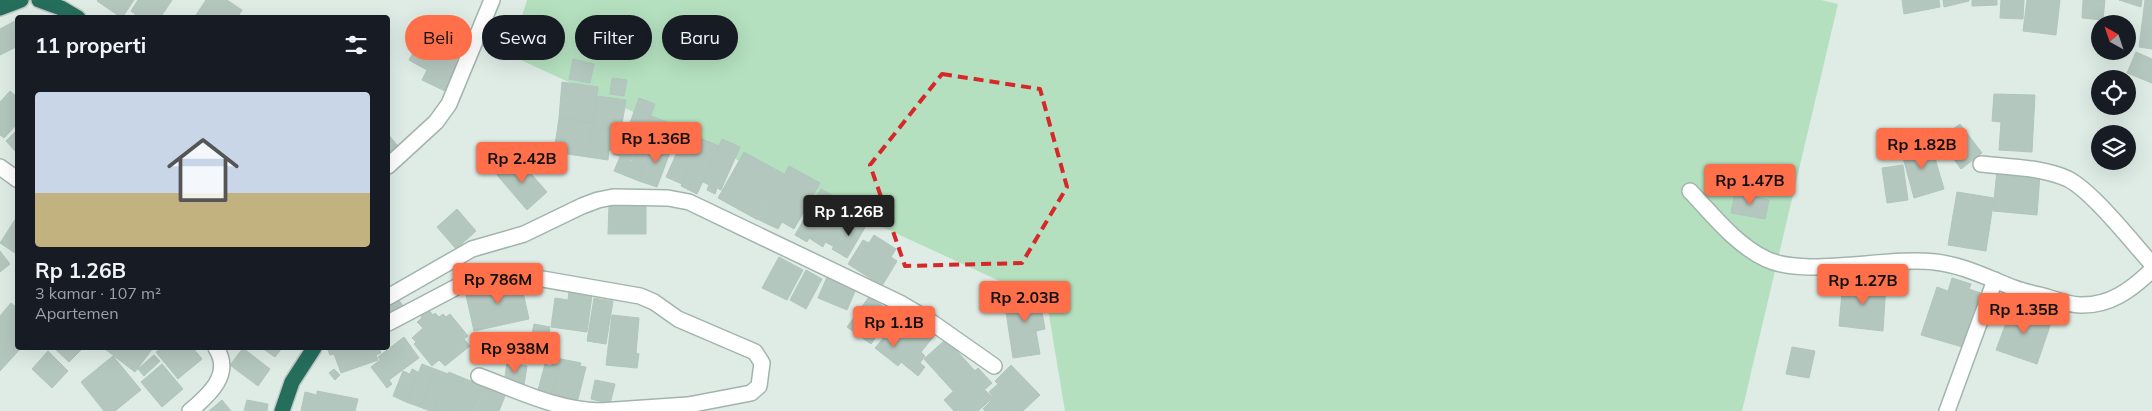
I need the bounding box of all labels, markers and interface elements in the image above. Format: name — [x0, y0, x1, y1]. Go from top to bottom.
chip: Beli — [405, 15, 472, 60]
chip: Sewa — [482, 15, 565, 60]
chip: Filter — [575, 15, 652, 60]
chip: Baru — [662, 15, 738, 60]
north arrow — [2091, 15, 2136, 60]
map controls — [2091, 15, 2136, 170]
icon: filters — [342, 31, 370, 59]
text: 11 properti — [35, 32, 146, 58]
button: locate — [2091, 70, 2136, 115]
pin: Rp 1.36B — [604, 121, 708, 164]
icon: home — [158, 125, 248, 215]
button: layers — [2091, 125, 2136, 170]
text: Rp 1.36B — [621, 128, 691, 148]
pin: Rp 1.82B — [1870, 128, 1974, 170]
text: Rp 1.82B — [1887, 134, 1957, 154]
pin: Rp 2.42B — [470, 142, 574, 184]
text: Rp 2.42B — [487, 148, 557, 168]
pin: Rp 1.47B — [1698, 164, 1802, 206]
text: Rp 1.47B — [1715, 170, 1785, 190]
pin: Rp 1.26B — [797, 194, 901, 237]
text: Rp 1.26B — [814, 201, 884, 221]
text: Rp 1.26B — [35, 257, 126, 283]
pin: Rp 786M — [452, 262, 544, 305]
pin: Rp 1.27B — [1811, 264, 1915, 306]
text: Rp 786M — [464, 269, 532, 289]
text: Rp 1.27B — [1828, 270, 1898, 290]
pin: Rp 2.03B — [973, 280, 1077, 323]
text: 3 kamar · 107 m² — [35, 283, 161, 303]
text: Rp 2.03B — [990, 287, 1060, 307]
pin: Rp 1.35B — [1972, 292, 2076, 335]
text: Rp 1.35B — [1989, 299, 2059, 319]
text: Apartemen — [35, 303, 119, 323]
pin: Rp 1.1B — [848, 306, 940, 348]
text: Rp 1.1B — [864, 312, 924, 332]
pin: Rp 938M — [469, 332, 561, 374]
text: Rp 938M — [481, 338, 549, 358]

